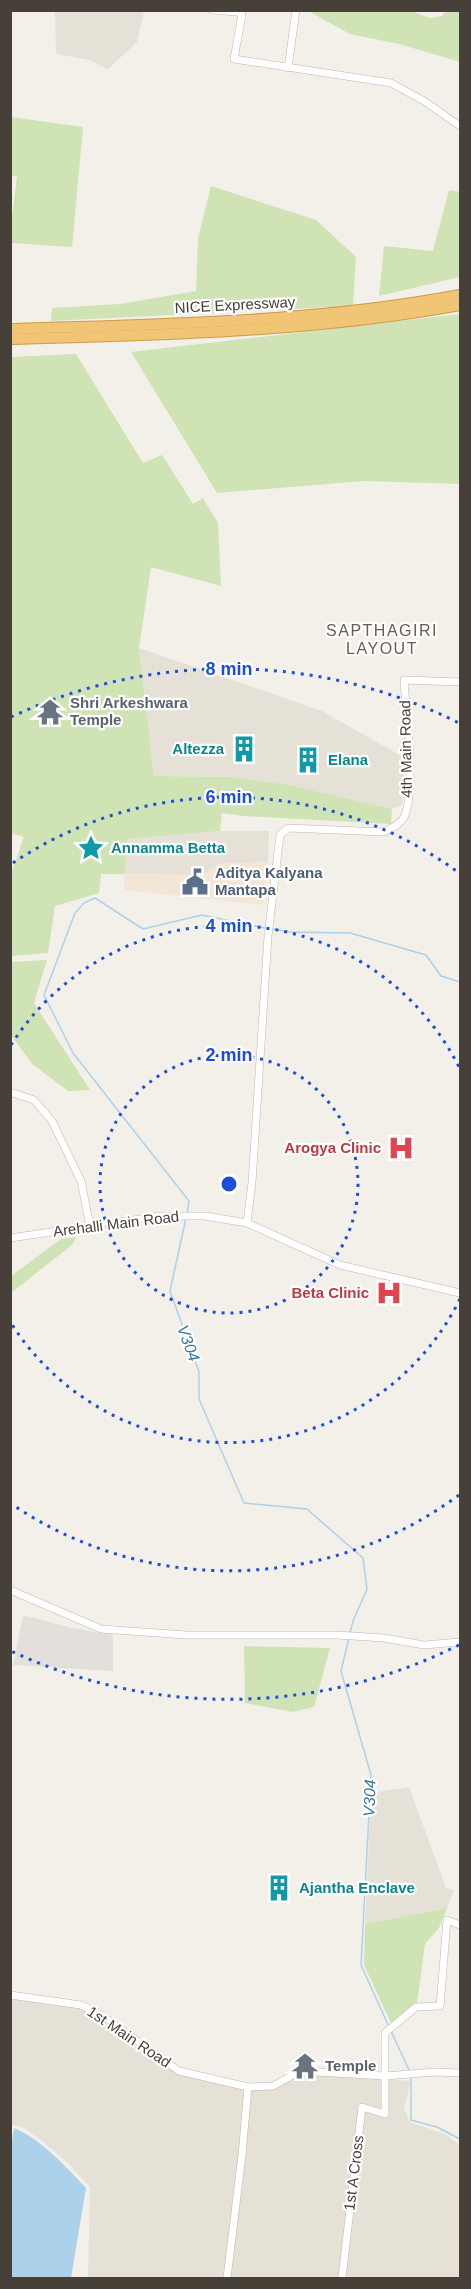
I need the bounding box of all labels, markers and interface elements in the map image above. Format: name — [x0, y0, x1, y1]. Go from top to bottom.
street label: NICE Expressway — [174, 293, 296, 316]
district label: SAPTHAGIRI LAYOUT — [326, 622, 438, 657]
text: 8 min — [205, 659, 253, 679]
place label: Shri Arkeshwara Temple — [70, 694, 188, 728]
temple icon: Shri Arkeshwara Temple — [35, 697, 65, 727]
street label: 4th Main Road — [396, 700, 415, 798]
building icon: Altezza — [229, 734, 259, 764]
place label: Altezza — [172, 740, 225, 757]
building icon: Elana — [293, 745, 323, 775]
place label: Elana — [328, 751, 369, 768]
text: 6 min — [205, 787, 253, 807]
place icon: Annamma Betta — [76, 833, 106, 863]
place label: Annamma Betta — [111, 839, 226, 856]
place label: Aditya Kalyana Mantapa — [215, 864, 323, 898]
public building icon: Aditya Kalyana Mantapa — [180, 867, 210, 897]
text: 4 min — [205, 916, 253, 936]
text: 2 min — [205, 1045, 253, 1065]
hospital icon: Arogya Clinic — [386, 1133, 416, 1163]
place label: Arogya Clinic — [284, 1139, 381, 1156]
centre of rings — [219, 1174, 239, 1194]
street label: Arehalli Main Road — [52, 1207, 180, 1240]
hospital icon: Beta Clinic — [374, 1278, 404, 1308]
place label: Beta Clinic — [291, 1284, 369, 1301]
water label: V304 — [174, 1323, 203, 1364]
water label: V304 — [360, 1779, 379, 1817]
building icon: Ajantha Enclave — [264, 1873, 294, 1903]
place label: Ajantha Enclave — [299, 1879, 415, 1896]
street label: 1st Main Road — [84, 2002, 174, 2071]
temple icon: Temple — [290, 2051, 320, 2081]
place label: Temple — [325, 2057, 376, 2074]
street label: 1st A Cross — [340, 2134, 367, 2212]

